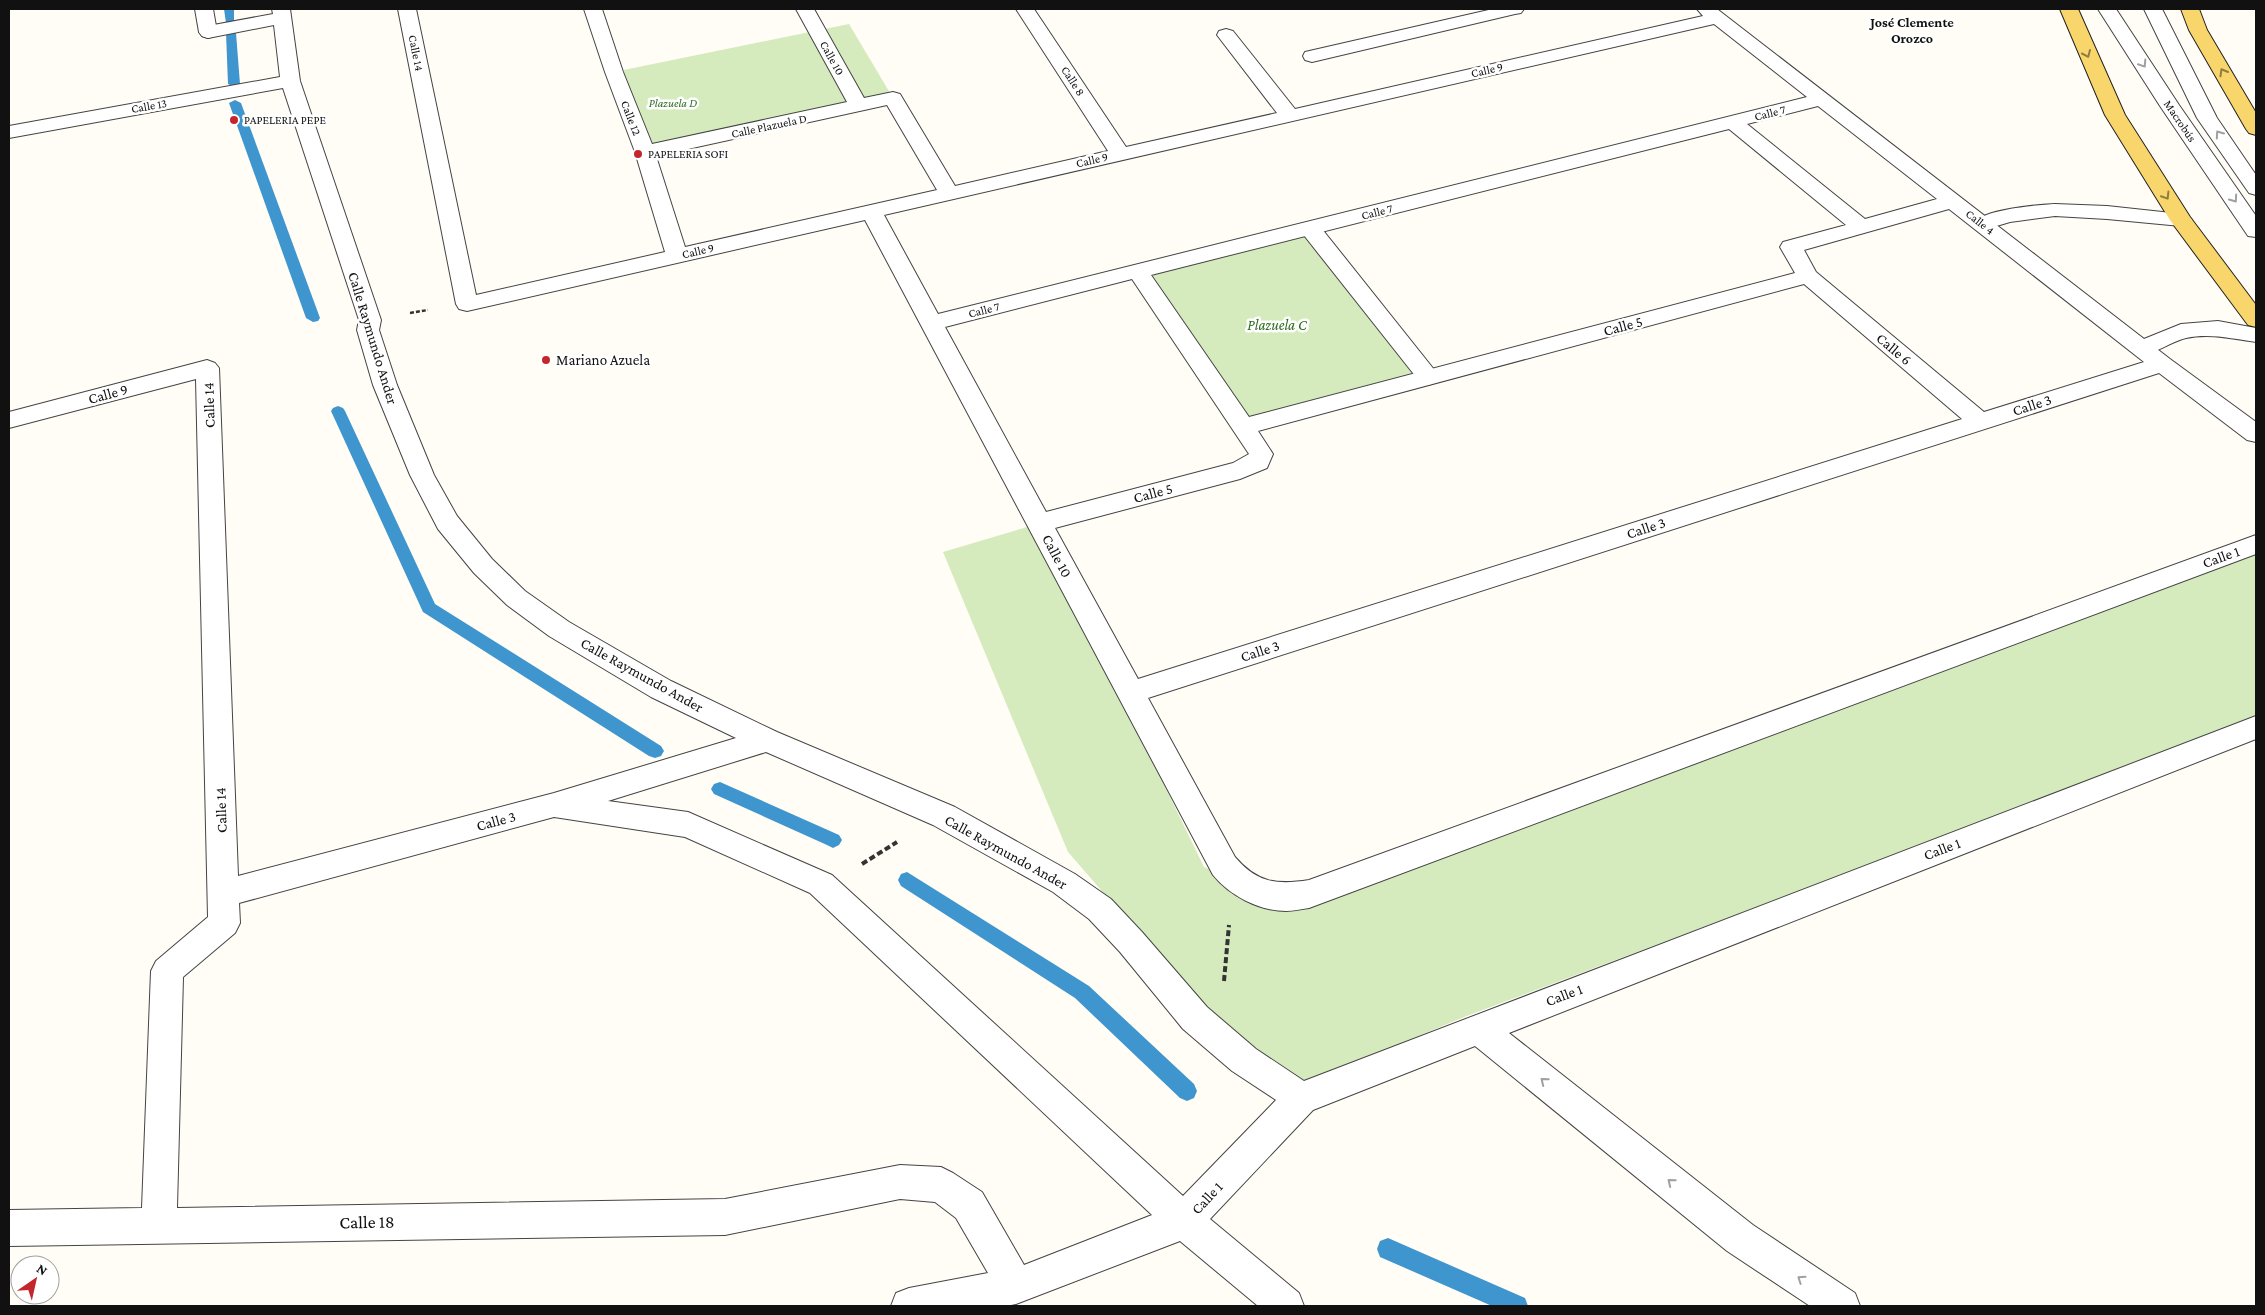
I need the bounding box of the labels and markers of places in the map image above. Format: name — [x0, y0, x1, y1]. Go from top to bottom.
place label: PAPELERIA PEPE — [244, 113, 326, 127]
marker: PAPELERIA PEPE — [228, 114, 240, 126]
place label: PAPELERIA SOFI — [648, 147, 728, 161]
marker: PAPELERIA SOFI — [632, 148, 644, 160]
place label: Mariano Azuela — [556, 352, 650, 368]
marker: Mariano Azuela — [540, 354, 552, 366]

